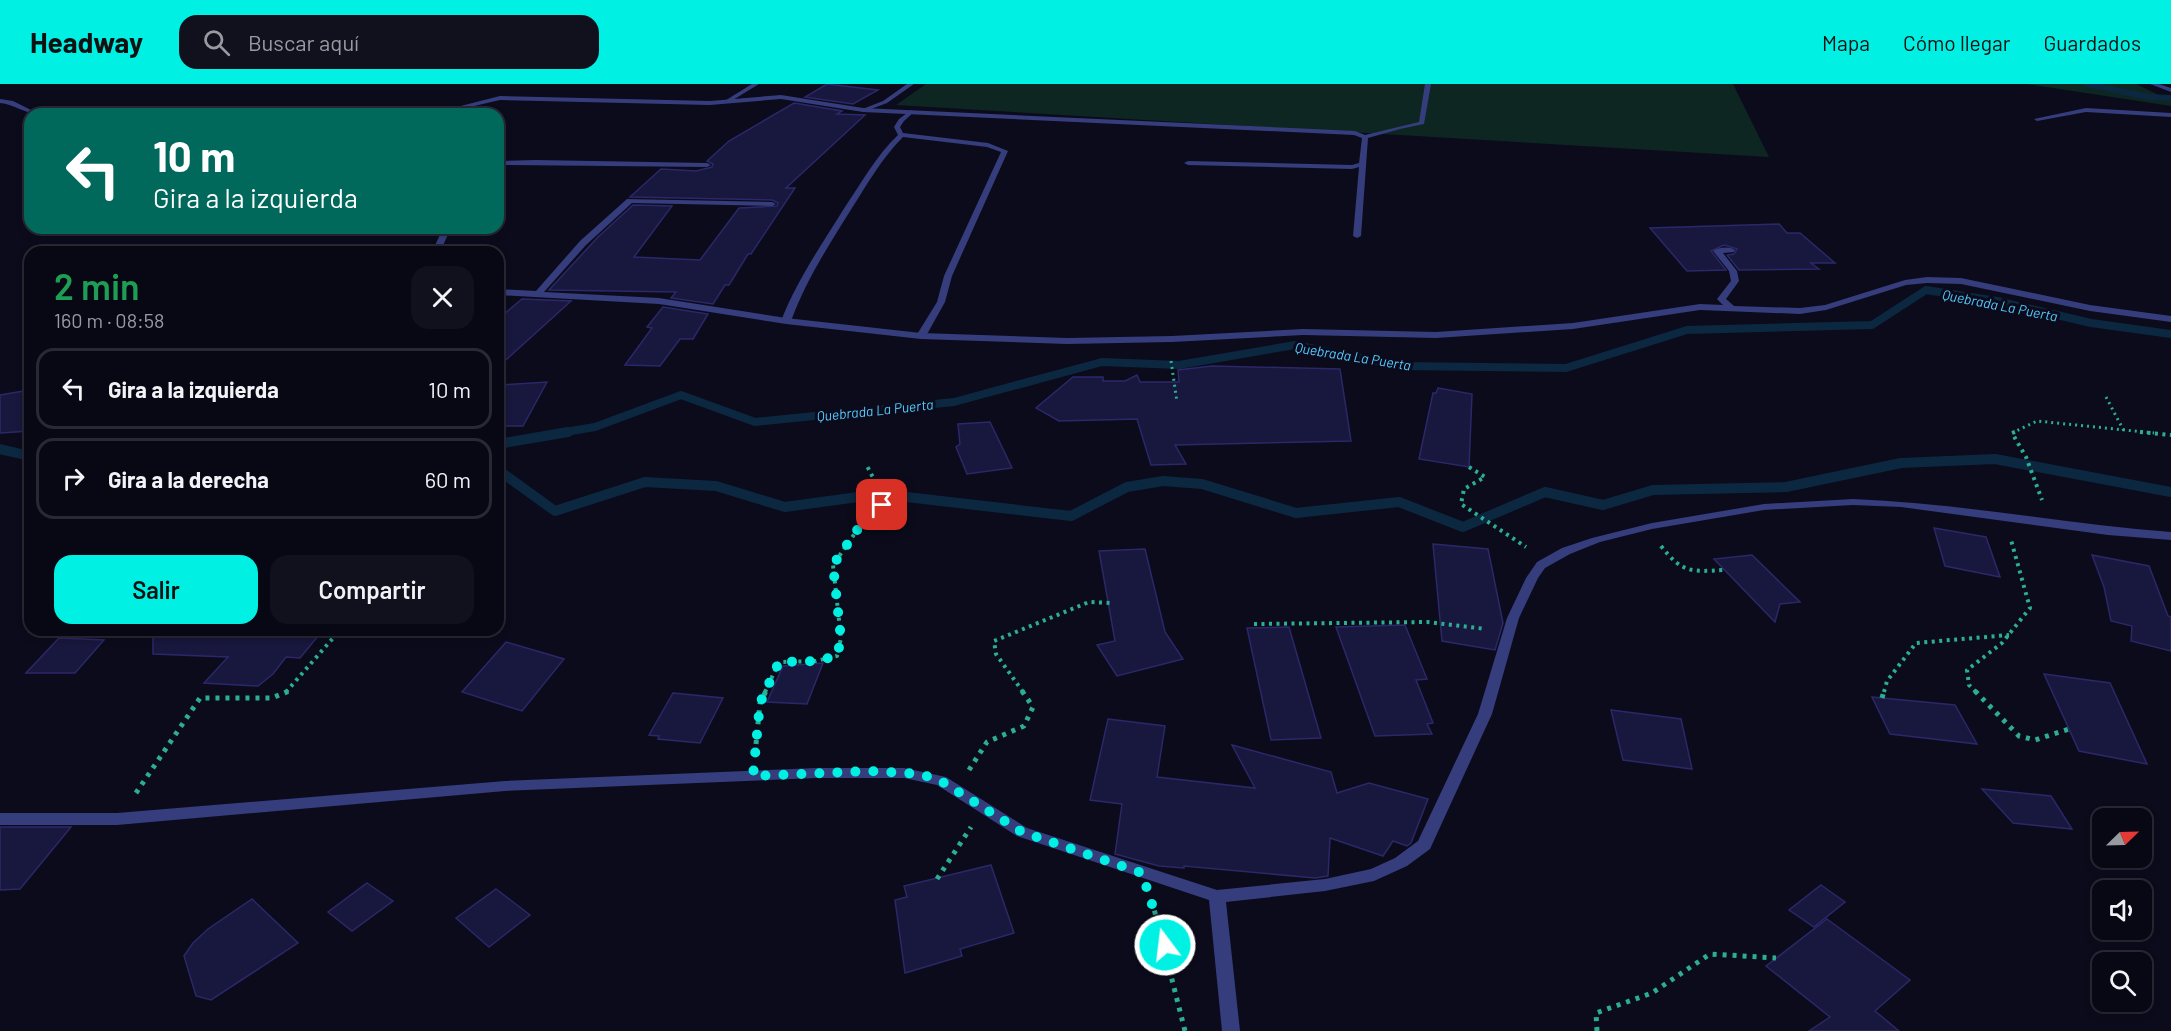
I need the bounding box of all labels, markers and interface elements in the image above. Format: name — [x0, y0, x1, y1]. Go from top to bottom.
search box — [179, 15, 599, 69]
text: Headway — [30, 25, 143, 59]
icon: search — [200, 26, 233, 59]
text: Buscar aquí — [248, 29, 359, 55]
text: Mapa — [1822, 30, 1870, 55]
text: Cómo llegar — [1903, 30, 2010, 55]
text: Guardados — [2043, 30, 2141, 55]
text: 10 m — [153, 130, 235, 180]
icon: left — [54, 132, 132, 210]
text: Gira a la izquierda — [153, 181, 358, 213]
text: 2 min — [54, 264, 140, 307]
button: close — [411, 266, 474, 329]
water label: Quebrada La Puerta — [1941, 285, 2059, 325]
text: 160 m · 08:58 — [54, 308, 165, 332]
water label: Quebrada La Puerta — [1294, 338, 1412, 374]
icon: left — [57, 372, 90, 405]
text: Gira a la izquierda — [108, 376, 279, 402]
text: 10 m — [428, 376, 471, 402]
water label: Quebrada La Puerta — [816, 395, 934, 425]
icon: right — [57, 462, 90, 495]
text: Gira a la derecha — [108, 466, 269, 492]
text: 60 m — [425, 466, 471, 492]
pin — [856, 479, 907, 530]
icon: arrive — [865, 488, 898, 521]
button: Salir — [54, 555, 258, 624]
button: Compartir — [270, 555, 474, 624]
north arrow — [2092, 808, 2152, 868]
map controls — [2092, 808, 2152, 1012]
button: sound — [2092, 880, 2152, 940]
position arrow — [1133, 913, 1197, 977]
button: search — [2092, 952, 2152, 1012]

